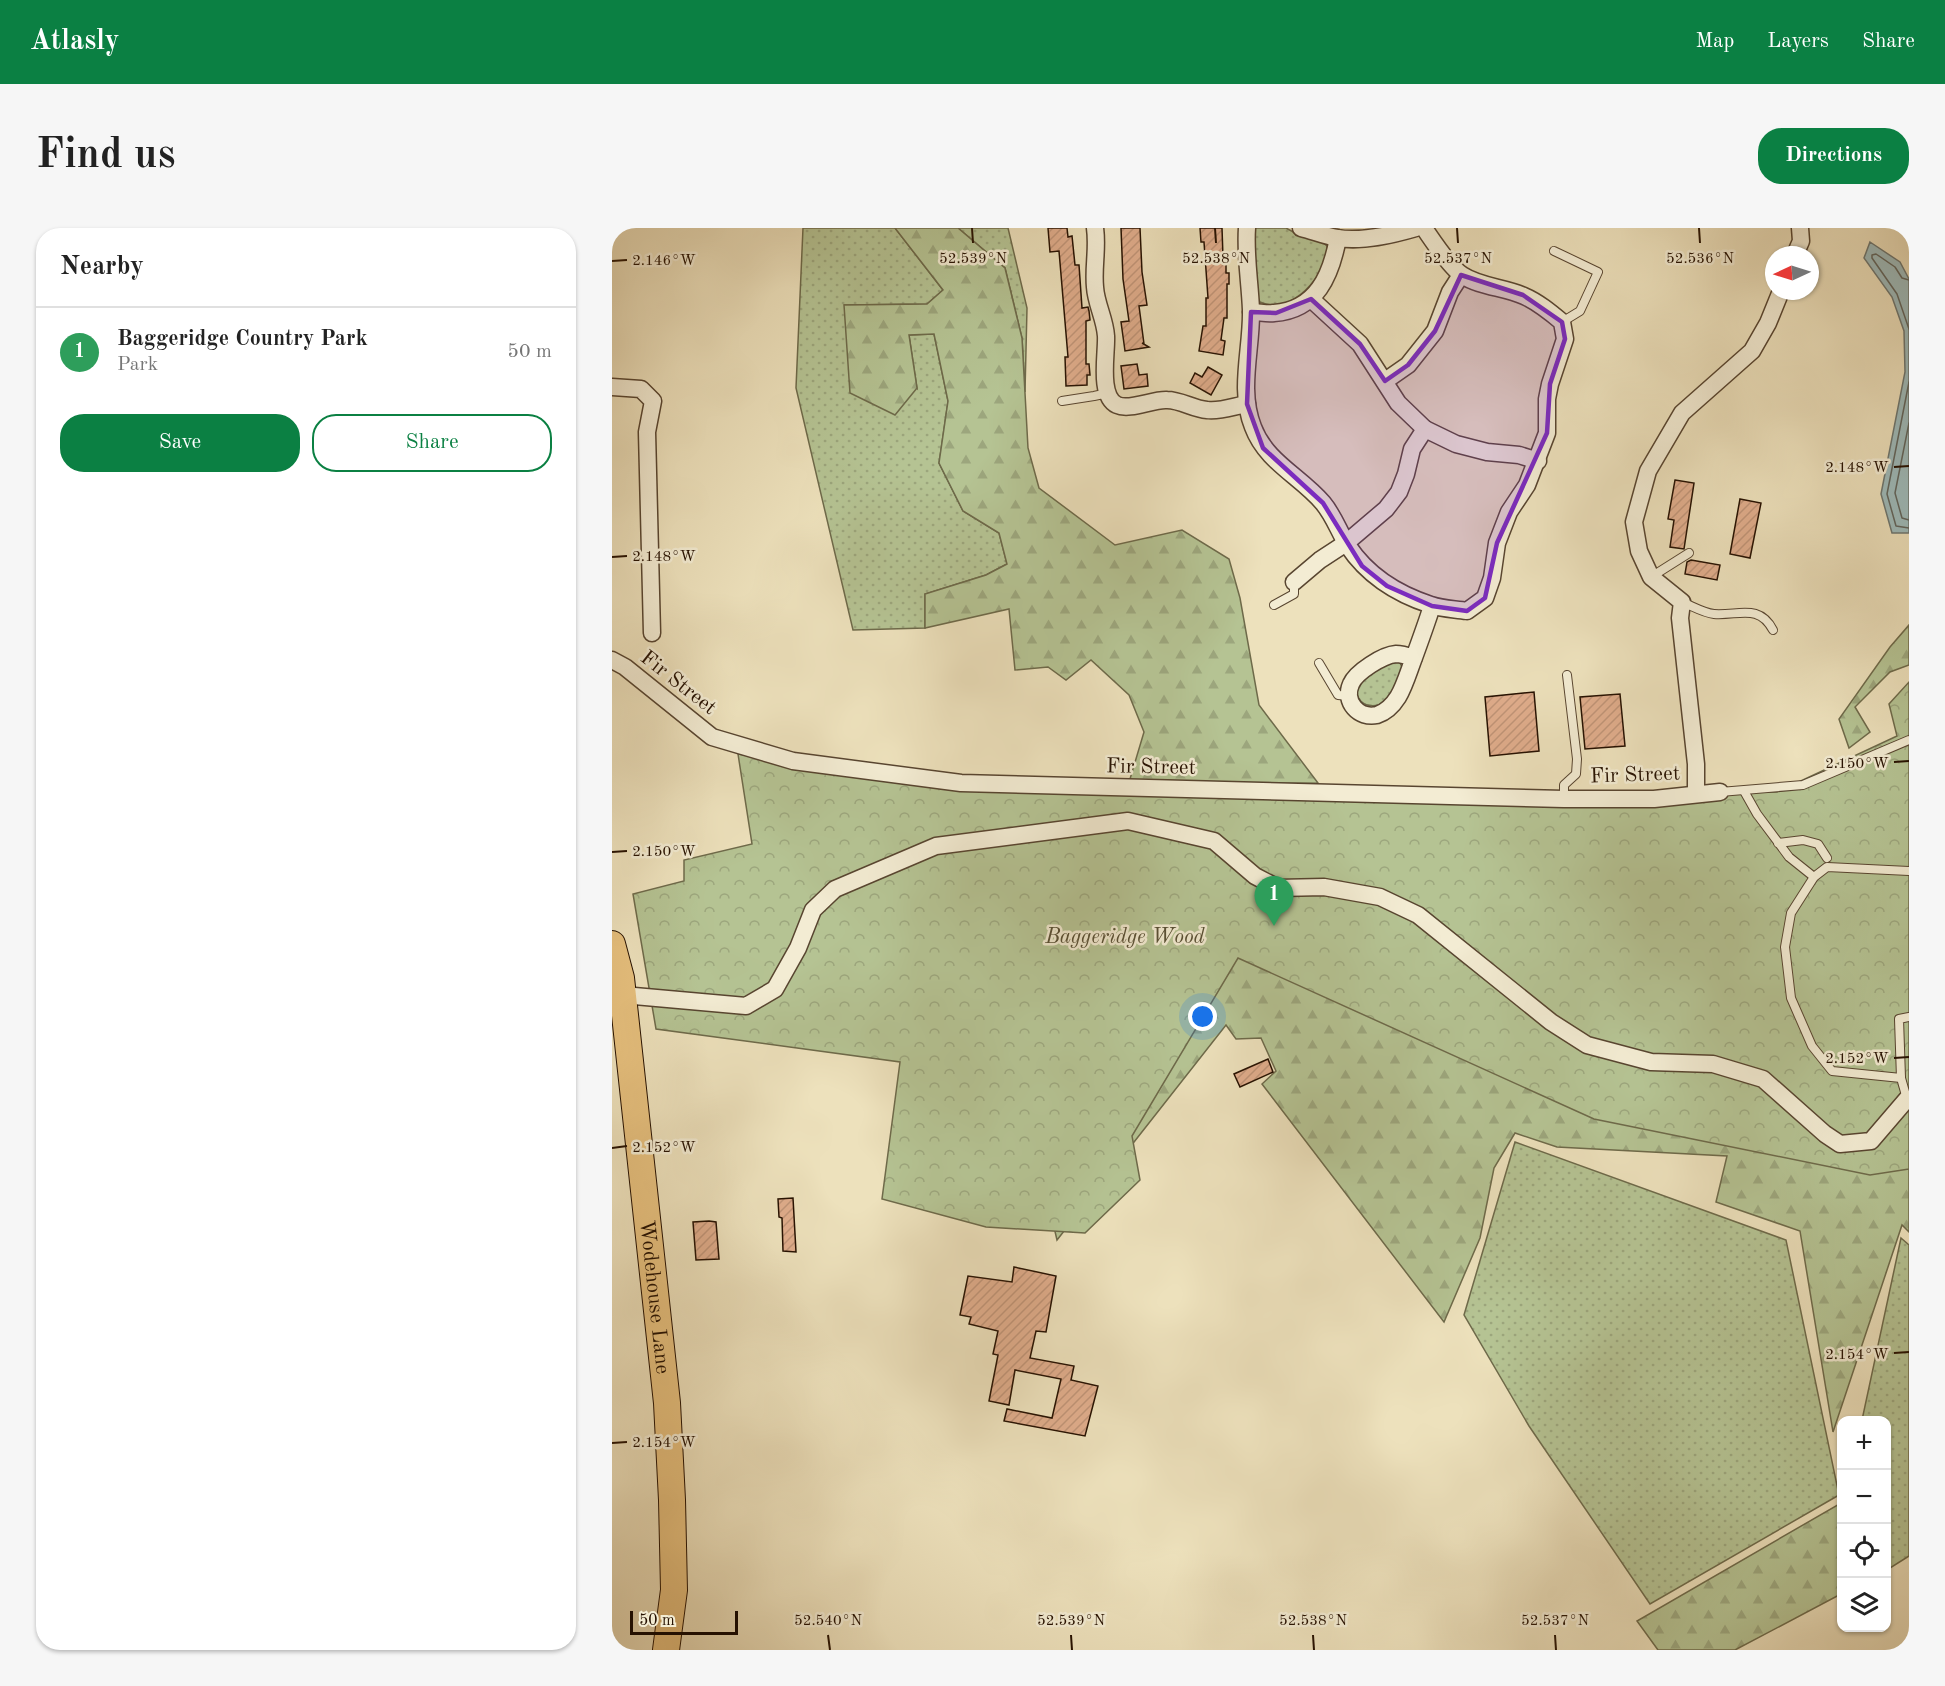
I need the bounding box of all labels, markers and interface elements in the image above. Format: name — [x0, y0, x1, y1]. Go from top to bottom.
text: Atlasly — [30, 28, 120, 56]
text: Map — [1695, 31, 1734, 52]
text: Layers — [1767, 31, 1829, 52]
text: Share — [1862, 31, 1915, 52]
button: Directions — [1758, 128, 1909, 184]
text: Find us — [36, 135, 175, 177]
north arrow — [1765, 246, 1819, 300]
text: 52.539°N — [939, 252, 1007, 267]
text: 52.538°N — [1182, 252, 1250, 267]
text: 52.537°N — [1424, 252, 1492, 267]
text: 52.536°N — [1666, 252, 1734, 267]
text: Nearby — [60, 254, 144, 280]
text: 2.146°W — [632, 254, 696, 269]
text: Baggeridge Country Park — [117, 328, 368, 350]
text: 1 — [74, 342, 85, 362]
text: 50 m — [507, 342, 552, 362]
text: Park — [117, 355, 158, 375]
button: Save — [60, 414, 300, 472]
button: Share — [312, 414, 552, 472]
text: 2.148°W — [1825, 461, 1889, 476]
text: 2.148°W — [632, 550, 696, 565]
street label: Fir Street — [636, 647, 720, 719]
street label: Fir Street — [1106, 756, 1196, 779]
text: 2.150°W — [1825, 757, 1889, 772]
street label: Fir Street — [1590, 763, 1680, 788]
text: 2.150°W — [632, 845, 696, 860]
pin: 1 — [1254, 876, 1294, 926]
park label: Baggeridge Wood — [1044, 927, 1206, 948]
your location — [1188, 1002, 1217, 1031]
text: 2.152°W — [1825, 1052, 1889, 1067]
text: 2.152°W — [632, 1141, 696, 1156]
street label: Wodehouse Lane — [635, 1219, 673, 1375]
text: 2.154°W — [1825, 1348, 1889, 1363]
map controls — [1837, 1416, 1891, 1632]
button: + — [1837, 1416, 1891, 1470]
text: 2.154°W — [632, 1436, 696, 1451]
button: − — [1837, 1470, 1891, 1524]
button: locate — [1837, 1524, 1891, 1578]
button: layers — [1837, 1578, 1891, 1632]
scale bar — [630, 1608, 738, 1636]
text: 50 m — [639, 1613, 675, 1629]
text: 52.540°N — [794, 1614, 862, 1629]
text: 52.539°N — [1037, 1614, 1105, 1629]
text: 52.538°N — [1279, 1614, 1347, 1629]
text: 52.537°N — [1521, 1614, 1589, 1629]

